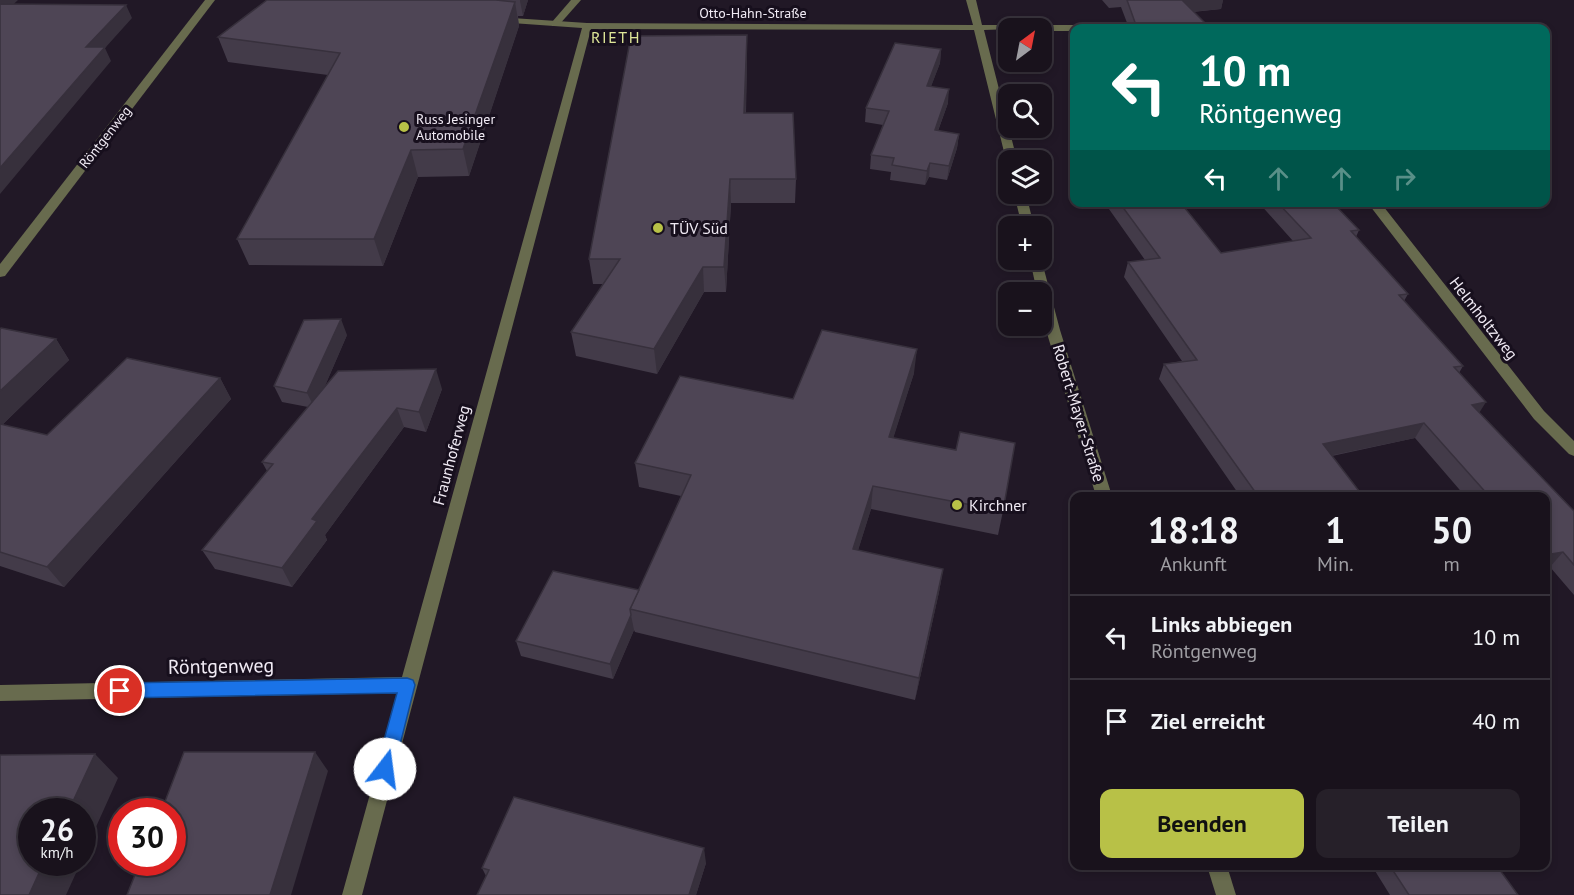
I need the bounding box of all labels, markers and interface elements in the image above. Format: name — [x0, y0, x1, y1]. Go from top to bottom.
street label: Otto-Hahn-Straße — [699, 4, 807, 22]
north arrow — [998, 18, 1052, 72]
map controls — [998, 18, 1052, 336]
district label: RIETH — [591, 27, 641, 47]
text: 10 m — [1199, 43, 1291, 98]
icon: left — [1100, 48, 1178, 126]
button: search — [998, 84, 1052, 138]
text: Röntgenweg — [1199, 96, 1342, 130]
street label: Röntgenweg — [75, 102, 135, 172]
place label: Russ Jesinger Automobile — [416, 110, 495, 144]
marker: Russ Jesinger Automobile — [397, 120, 411, 134]
button: layers — [998, 150, 1052, 204]
icon: left — [1199, 162, 1232, 195]
icon: ahead — [1262, 162, 1295, 195]
icon: ahead — [1325, 162, 1358, 195]
icon: right — [1388, 162, 1421, 195]
button: + — [998, 216, 1052, 270]
place label: TÜV Süd — [670, 218, 728, 238]
marker: TÜV Süd — [651, 221, 665, 235]
street label: Helmholtzweg — [1446, 273, 1522, 363]
button: − — [998, 282, 1052, 336]
street label: Robert-Mayer-Straße — [1049, 342, 1109, 484]
street label: Fraunhoferweg — [428, 403, 474, 507]
place label: Kirchner — [969, 495, 1027, 515]
marker: Kirchner — [950, 498, 964, 512]
text: 18:18 — [1148, 506, 1239, 553]
text: 1 — [1325, 506, 1345, 553]
text: 50 — [1431, 506, 1472, 553]
text: Ankunft — [1160, 551, 1227, 577]
text: Min. — [1317, 551, 1353, 577]
text: m — [1444, 551, 1460, 577]
text: Links abbiegen — [1151, 610, 1292, 638]
icon: left — [1100, 621, 1133, 654]
text: 10 m — [1472, 623, 1520, 651]
text: Röntgenweg — [1151, 638, 1257, 664]
street label: Röntgenweg — [168, 652, 274, 680]
pin — [94, 665, 145, 716]
icon: arrive — [103, 674, 136, 707]
icon: arrive — [1100, 705, 1133, 738]
text: Ziel erreicht — [1151, 707, 1265, 735]
text: 40 m — [1472, 707, 1520, 735]
position arrow — [353, 737, 417, 801]
button: Beenden — [1100, 789, 1304, 858]
button: Teilen — [1316, 789, 1520, 858]
speed limit sign: 30 — [108, 798, 186, 876]
text: 26 — [40, 810, 74, 849]
text: km/h — [41, 843, 73, 862]

